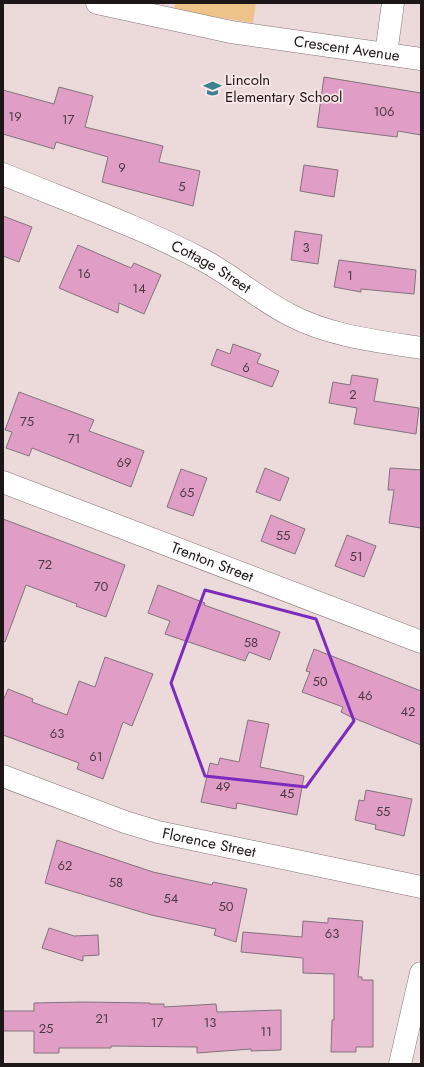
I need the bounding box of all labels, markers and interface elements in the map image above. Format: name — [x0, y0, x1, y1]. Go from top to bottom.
street label: Crescent Avenue — [292, 30, 401, 67]
place label: Lincoln Elementary School — [225, 69, 342, 108]
school or university icon: Lincoln Elementary School — [202, 79, 222, 99]
house number: 106 — [373, 102, 395, 121]
house number: 19 — [8, 107, 22, 126]
house number: 17 — [62, 110, 75, 129]
house number: 9 — [118, 158, 126, 177]
house number: 5 — [178, 177, 186, 196]
street label: Cottage Street — [167, 235, 256, 299]
house number: 3 — [302, 238, 310, 257]
house number: 16 — [77, 264, 91, 283]
house number: 1 — [347, 266, 353, 285]
house number: 14 — [132, 279, 146, 298]
house number: 6 — [242, 358, 250, 377]
house number: 2 — [349, 385, 357, 404]
house number: 75 — [20, 412, 34, 431]
house number: 71 — [68, 429, 80, 448]
house number: 69 — [117, 453, 131, 472]
house number: 65 — [180, 483, 194, 502]
house number: 55 — [276, 526, 290, 545]
street label: Trenton Street — [168, 536, 257, 588]
house number: 51 — [349, 547, 363, 566]
house number: 72 — [38, 555, 52, 574]
house number: 70 — [94, 577, 109, 596]
house number: 58 — [244, 633, 258, 652]
house number: 50 — [312, 672, 328, 691]
house number: 46 — [357, 686, 373, 705]
house number: 42 — [401, 702, 415, 721]
house number: 63 — [50, 724, 64, 743]
house number: 61 — [89, 747, 103, 766]
house number: 49 — [215, 777, 231, 796]
house number: 45 — [280, 784, 294, 803]
house number: 55 — [376, 802, 390, 821]
street label: Florence Street — [160, 822, 258, 863]
house number: 62 — [58, 856, 72, 875]
house number: 58 — [109, 873, 123, 892]
house number: 54 — [164, 889, 179, 908]
house number: 50 — [218, 897, 234, 916]
house number: 63 — [325, 924, 339, 943]
house number: 21 — [95, 1009, 109, 1028]
house number: 17 — [151, 1013, 164, 1032]
house number: 13 — [204, 1013, 216, 1032]
house number: 25 — [39, 1019, 53, 1038]
house number: 11 — [260, 1022, 272, 1041]

